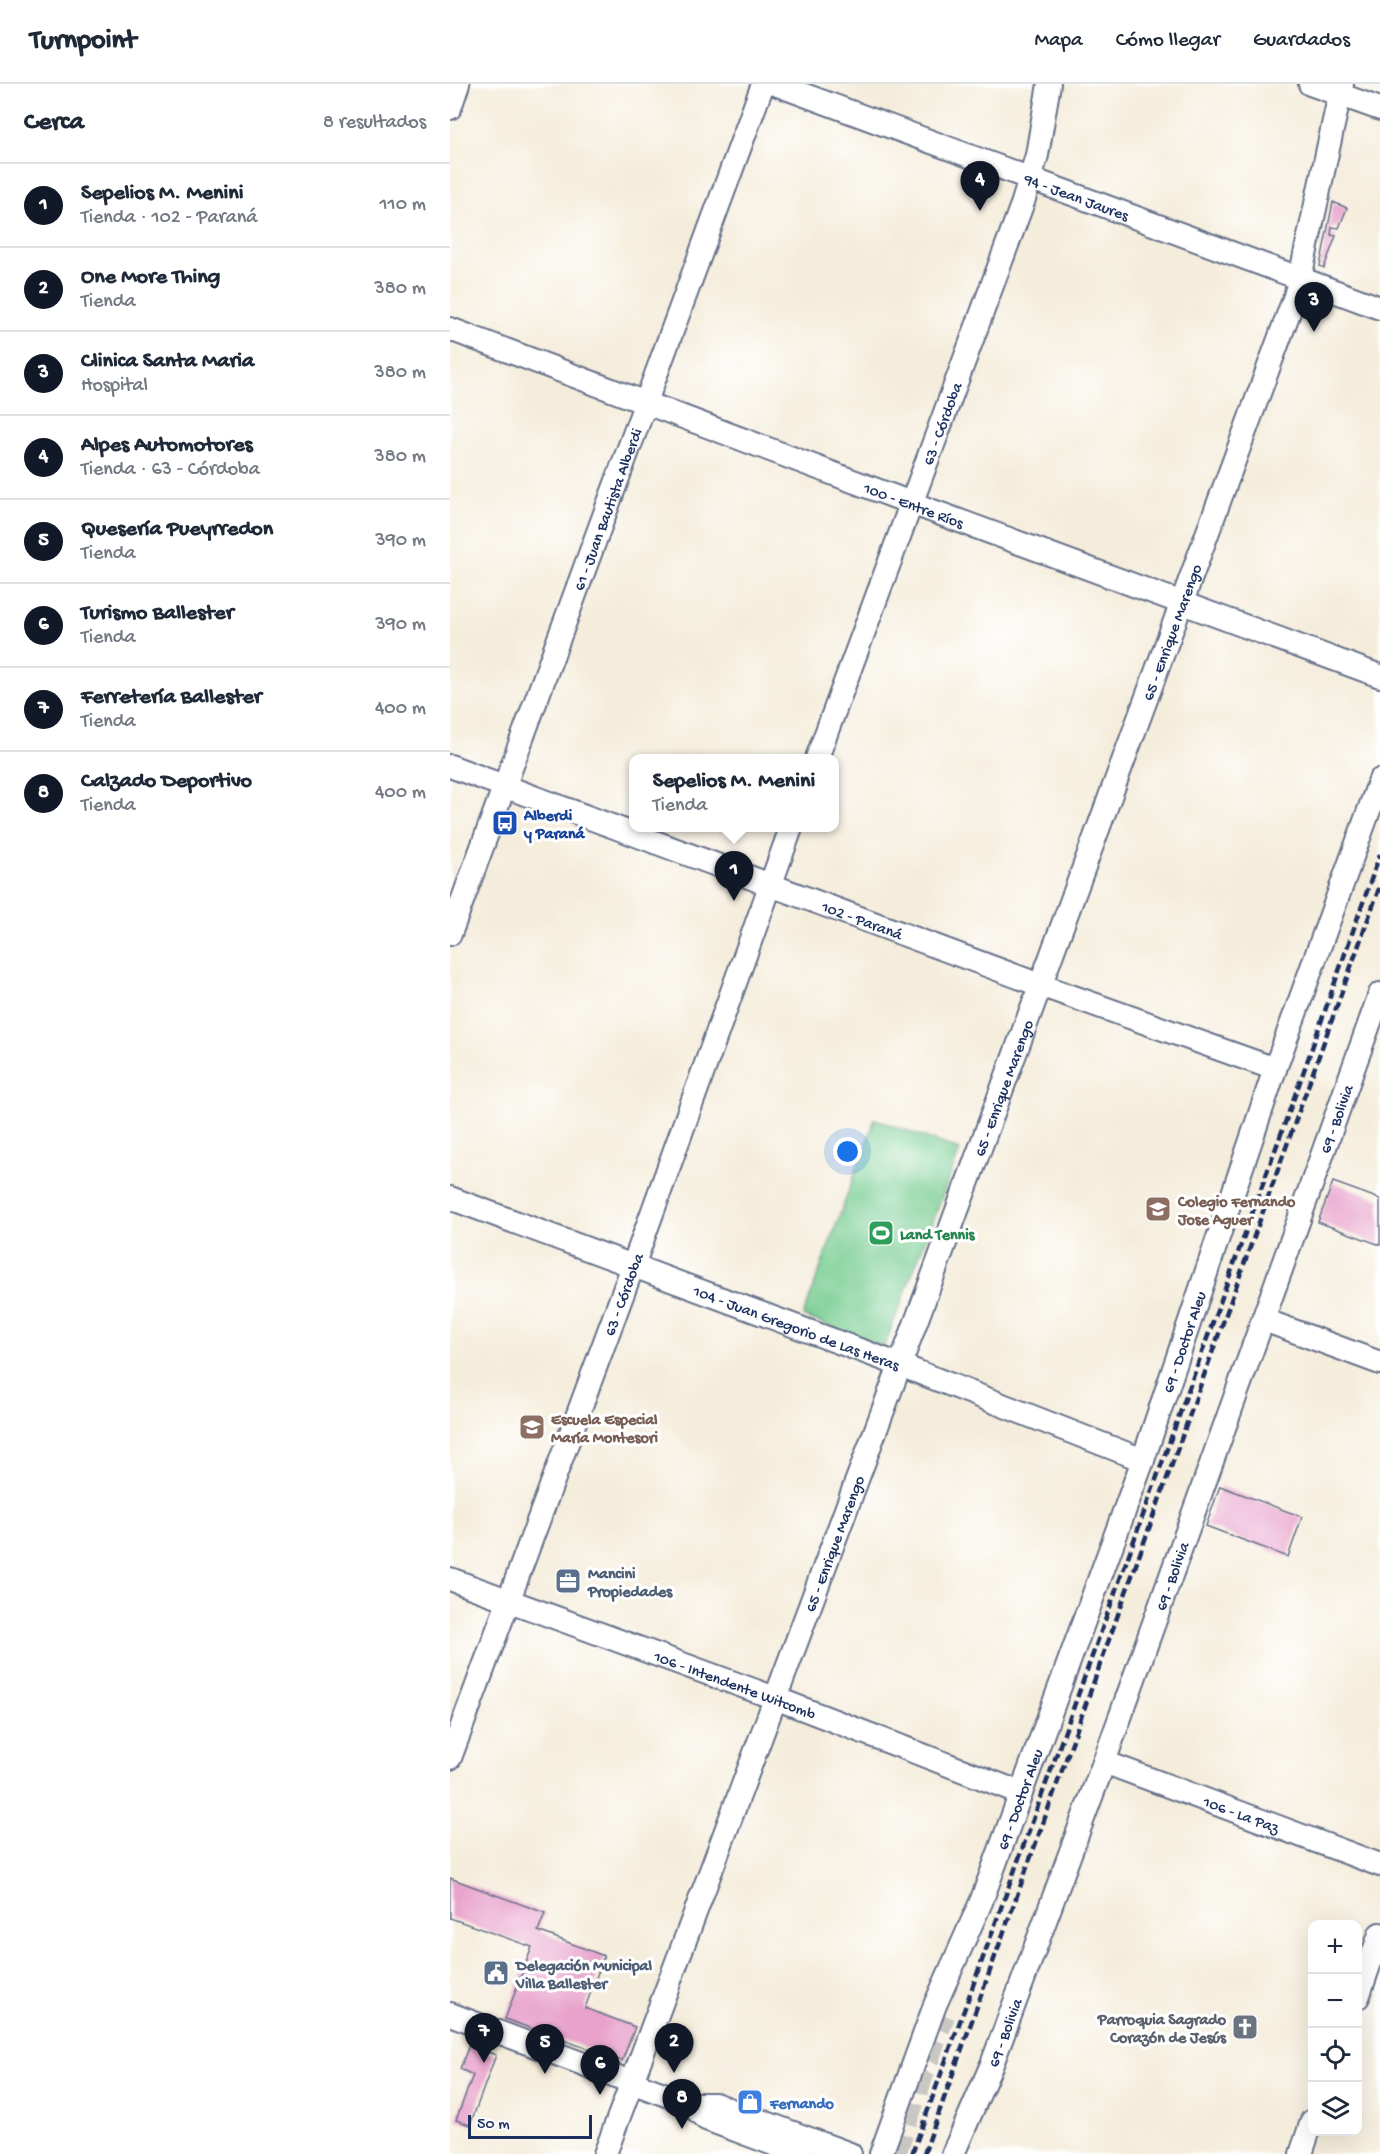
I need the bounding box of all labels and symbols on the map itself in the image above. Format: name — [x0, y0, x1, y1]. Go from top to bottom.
pin: 4 — [960, 162, 1000, 211]
street label: 94 - Jean Jaures — [1020, 171, 1132, 227]
pin: 3 — [1294, 282, 1334, 332]
street label: 63 - Córdoba — [920, 379, 969, 468]
street label: 61 - Juan Bautista Alberdi — [571, 426, 648, 594]
street label: 100 - Entre Ríos — [859, 480, 967, 535]
street label: 65 - Enrique Marengo — [1140, 562, 1208, 704]
bus stop icon: Alberdi y Paraná — [490, 808, 520, 838]
place label: Alberdi y Paraná — [523, 808, 586, 845]
pin: 1 — [714, 852, 754, 901]
street label: 102 - Paraná — [817, 898, 905, 946]
street label: 65 - Enrique Marengo — [972, 1018, 1040, 1160]
street label: 69 - Bolivia — [1317, 1082, 1360, 1157]
your location — [833, 1137, 862, 1166]
school or university icon: Colegio Fernando Jose Aguer — [1143, 1194, 1173, 1224]
place label: Colegio Fernando Jose Aguer — [1177, 1194, 1296, 1231]
sports icon: Land Tennis — [866, 1218, 896, 1248]
place label: Land Tennis — [900, 1227, 976, 1246]
street label: 63 - Córdoba — [602, 1250, 650, 1339]
street label: 104 - Juan Gregorio de Las Heras — [689, 1283, 902, 1377]
street label: 69 - Doctor Aleu — [1160, 1289, 1212, 1396]
school or university icon: Escuela Especial María Montesori — [517, 1412, 547, 1442]
place label: Escuela Especial María Montesori — [551, 1412, 658, 1449]
street label: 65 - Enrique Marengo — [803, 1474, 871, 1615]
street label: 69 - Bolivia — [1153, 1539, 1196, 1614]
office icon: Mancini Propiedades — [553, 1566, 583, 1596]
place label: Mancini Propiedades — [587, 1566, 673, 1603]
street label: 106 - Intendente Witcomb — [650, 1648, 818, 1726]
street label: 69 - Doctor Aleu — [995, 1747, 1049, 1853]
street label: 106 - La Paz — [1199, 1794, 1282, 1840]
public building icon: Delegación Municipal Villa Ballester — [481, 1958, 511, 1988]
place label: Delegación Municipal Villa Ballester — [514, 1958, 652, 1995]
street label: 69 - Bolivia — [986, 1995, 1029, 2070]
place label: Parroquia Sagrado Corazón de Jesús — [1097, 2012, 1227, 2049]
church icon: Parroquia Sagrado Corazón de Jesús — [1230, 2012, 1260, 2042]
pin: 7 — [465, 2014, 504, 2063]
pin: 5 — [526, 2024, 565, 2074]
pin: 2 — [654, 2024, 694, 2073]
pin: 6 — [580, 2046, 620, 2095]
pin: 8 — [662, 2080, 702, 2129]
shop icon: Fernando — [735, 2087, 765, 2117]
place label: Fernando — [769, 2096, 835, 2115]
scale bar — [468, 2112, 592, 2140]

